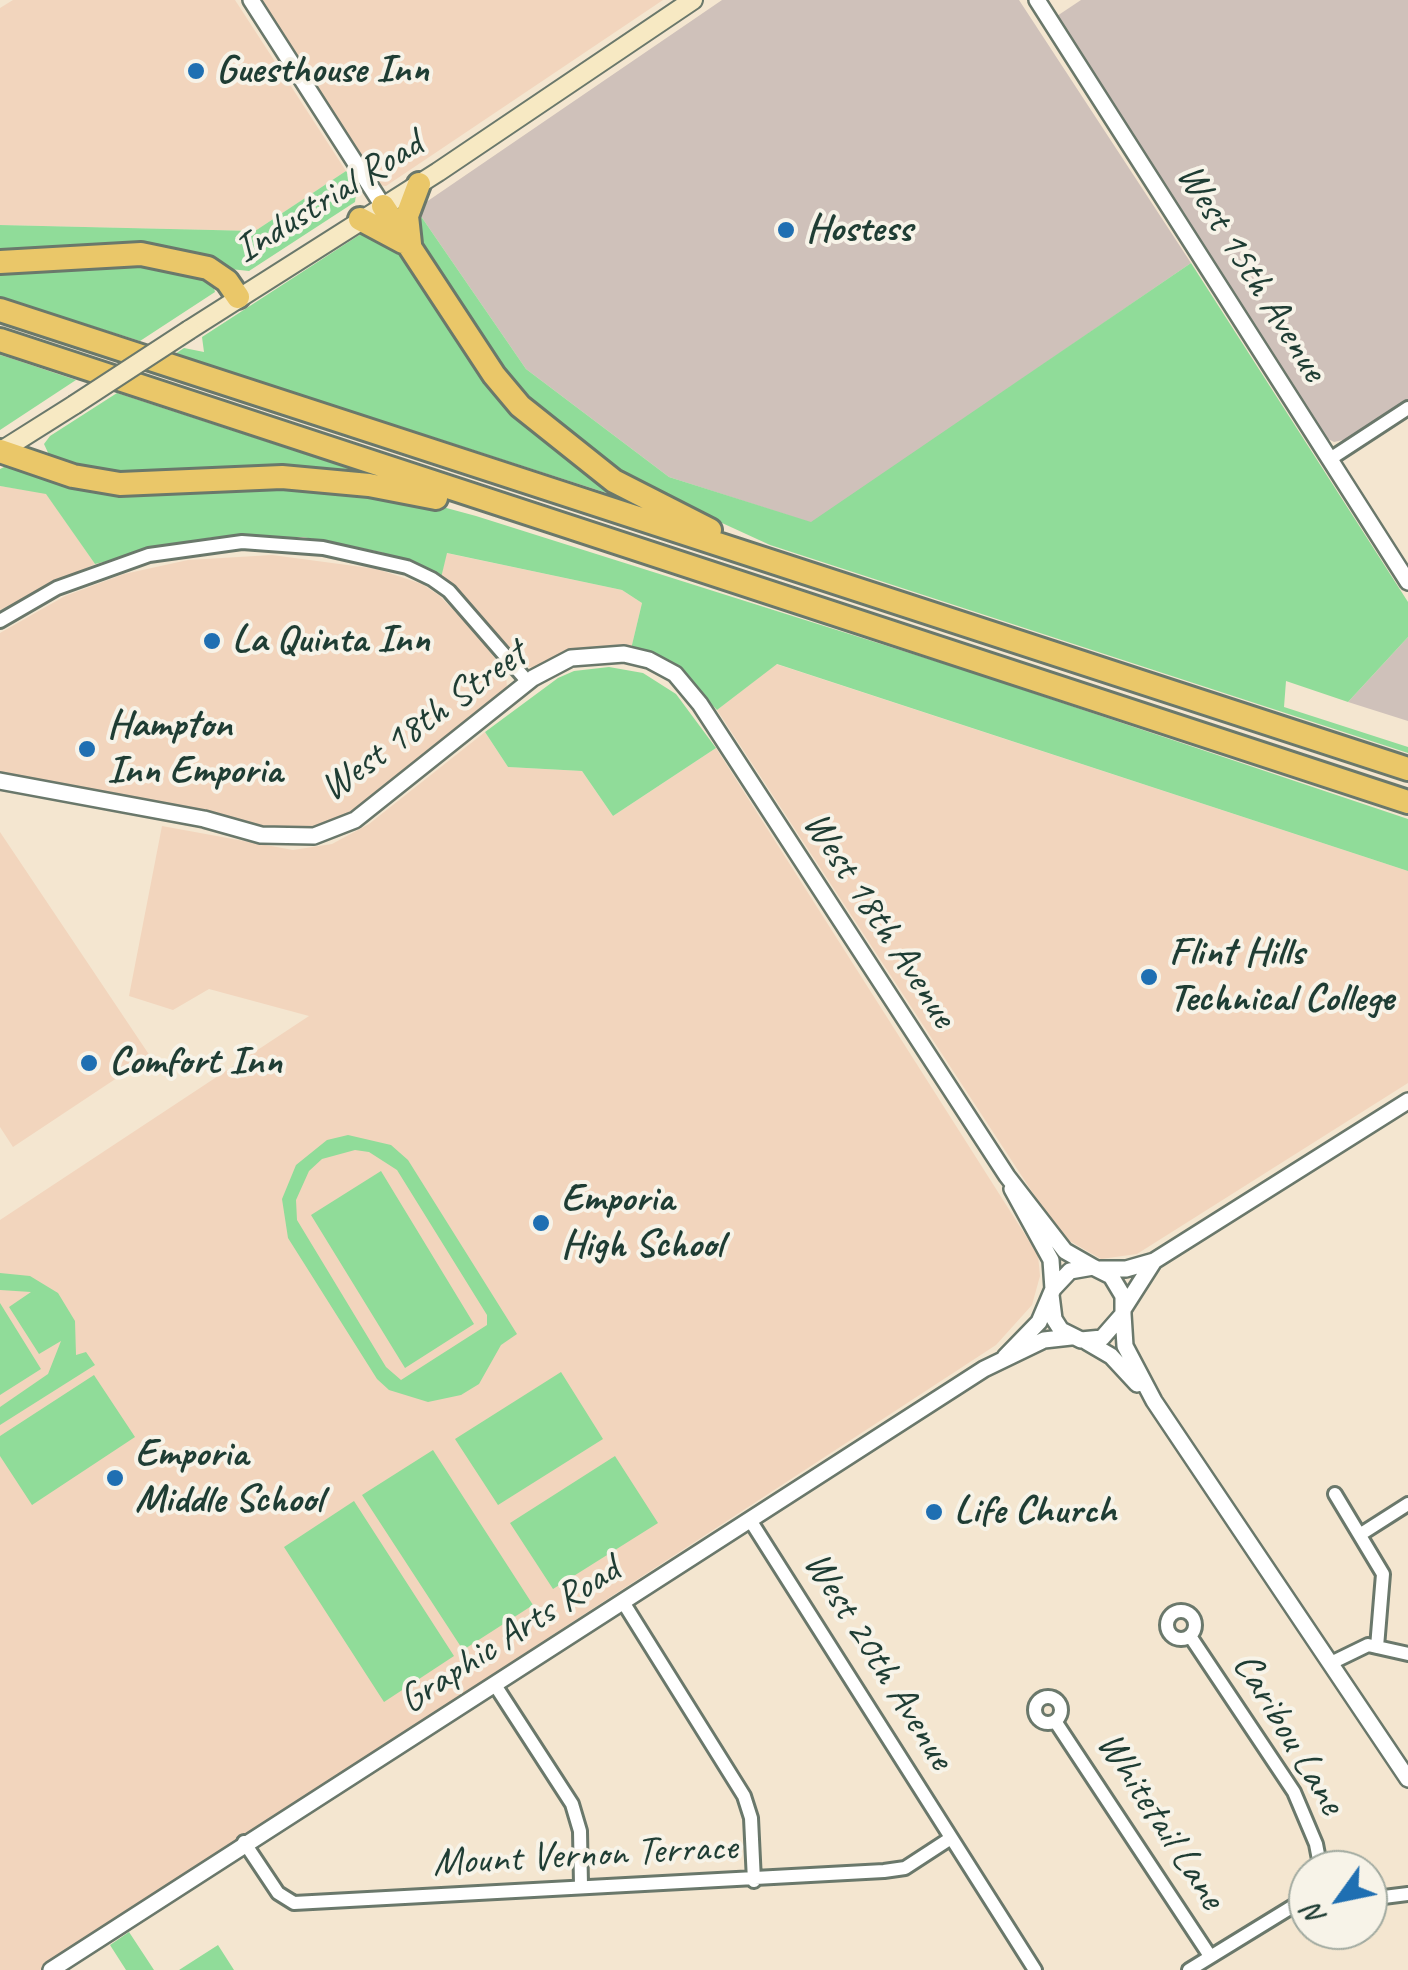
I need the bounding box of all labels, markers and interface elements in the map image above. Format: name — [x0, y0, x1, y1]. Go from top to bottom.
place label: Guesthouse Inn — [216, 47, 429, 95]
marker: Guesthouse Inn — [185, 60, 207, 82]
street label: Industrial Road — [226, 121, 432, 275]
street label: West 15th Avenue — [1165, 155, 1337, 391]
place label: Hostess — [806, 206, 912, 254]
marker: Hostess — [775, 219, 797, 241]
place label: La Quinta Inn — [232, 617, 430, 665]
marker: La Quinta Inn — [201, 630, 223, 652]
street label: West 18th Street — [312, 631, 536, 813]
place label: Hampton Inn Emporia — [107, 702, 282, 796]
marker: Hampton Inn Emporia — [76, 738, 98, 760]
street label: West 18th Avenue — [791, 803, 967, 1037]
place label: Flint Hills Technical College — [1169, 930, 1394, 1024]
marker: Flint Hills Technical College — [1138, 966, 1160, 988]
place label: Comfort Inn — [109, 1039, 282, 1087]
marker: Comfort Inn — [78, 1052, 100, 1074]
place label: Emporia High School — [561, 1176, 723, 1270]
marker: Emporia High School — [530, 1212, 552, 1234]
place label: Emporia Middle School — [135, 1431, 323, 1525]
marker: Emporia Middle School — [104, 1467, 126, 1489]
place label: Life Church — [954, 1488, 1116, 1536]
marker: Life Church — [923, 1501, 945, 1523]
street label: West 20th Avenue — [792, 1543, 964, 1779]
street label: Graphic Arts Road — [391, 1547, 629, 1725]
street label: Caribou Lane — [1221, 1645, 1355, 1823]
street label: Whitetail Lane — [1085, 1723, 1235, 1919]
street label: Mount Vernon Terrace — [432, 1824, 738, 1888]
north arrow — [1288, 1850, 1388, 1950]
text: N — [1295, 1899, 1333, 1932]

